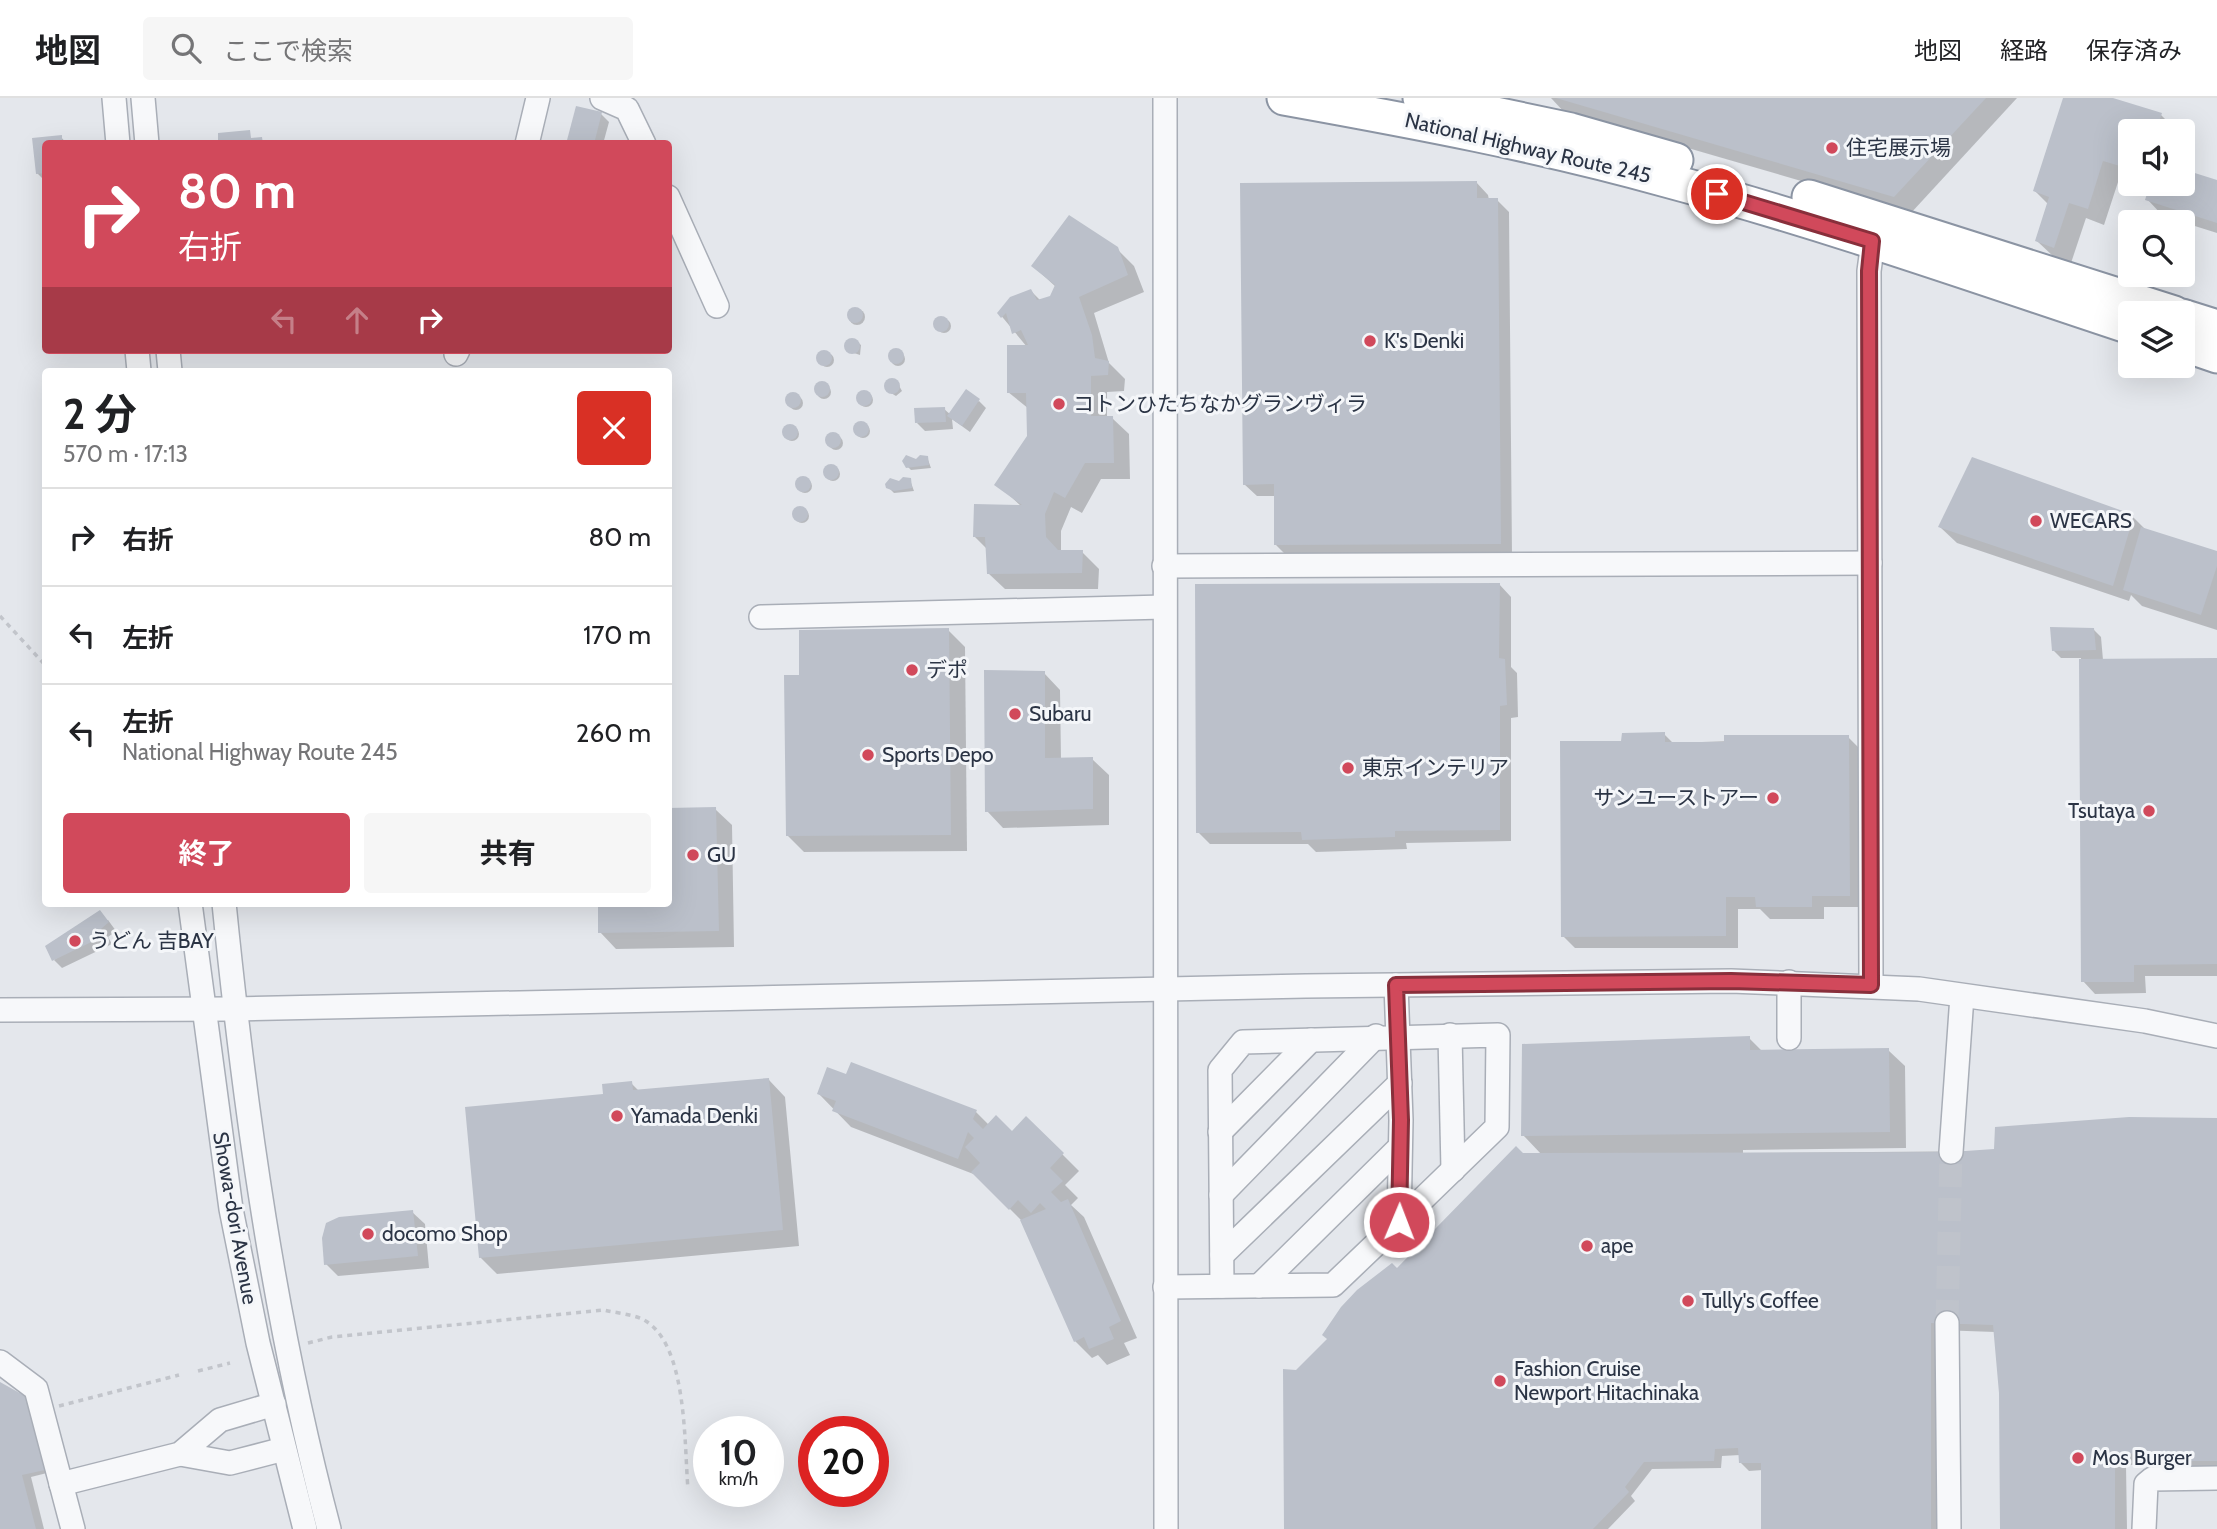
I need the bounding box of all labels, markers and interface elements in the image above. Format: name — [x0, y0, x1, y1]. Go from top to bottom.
search box — [143, 17, 633, 80]
icon: search — [167, 29, 205, 67]
text: 地図 — [35, 30, 101, 70]
text: ここで検索 — [223, 35, 353, 67]
text: 地図 — [1914, 36, 1962, 65]
text: 経路 — [2000, 36, 2048, 65]
text: 保存済み — [2086, 36, 2182, 65]
street label: National Highway Route 245 — [1403, 107, 1654, 188]
map controls — [2118, 119, 2195, 378]
button: sound — [2118, 119, 2195, 196]
place label: 住宅展示場 — [1846, 135, 1951, 160]
marker: 住宅展示場 — [1824, 140, 1840, 156]
text: 80 m — [178, 161, 296, 220]
pin — [1687, 164, 1747, 224]
icon: right — [63, 168, 154, 259]
icon: arrive — [1698, 175, 1736, 213]
button: search — [2118, 210, 2195, 287]
text: 右折 — [178, 227, 242, 266]
icon: left — [265, 301, 303, 339]
icon: ahead — [338, 301, 376, 339]
icon: right — [411, 301, 449, 339]
button: layers — [2118, 301, 2195, 378]
place label: K's Denki — [1384, 328, 1464, 353]
marker: K's Denki — [1362, 333, 1378, 349]
text: 2 分 — [63, 388, 137, 440]
button: close — [577, 391, 651, 465]
place label: コトンひたちなかグランヴィラ — [1073, 391, 1367, 416]
marker: コトンひたちなかグランヴィラ — [1051, 396, 1067, 412]
text: 570 m · 17:13 — [63, 440, 188, 468]
place label: WECARS — [2050, 508, 2132, 533]
marker: WECARS — [2028, 513, 2044, 529]
icon: right — [63, 518, 101, 556]
text: 80 m — [588, 521, 651, 553]
text: 右折 — [122, 524, 174, 556]
icon: left — [63, 616, 101, 654]
text: 170 m — [583, 619, 651, 651]
text: 左折 — [122, 622, 174, 654]
place label: デポ — [926, 657, 968, 682]
marker: デポ — [904, 662, 920, 678]
place label: Subaru — [1029, 701, 1092, 726]
text: 左折 — [122, 706, 174, 738]
marker: Subaru — [1007, 706, 1023, 722]
icon: left — [63, 714, 101, 752]
text: 260 m — [576, 717, 651, 749]
text: National Highway Route 245 — [122, 738, 398, 766]
place label: Sports Depo — [882, 742, 994, 767]
marker: Sports Depo — [860, 747, 876, 763]
place label: 東京インテリア — [1362, 755, 1509, 780]
marker: 東京インテリア — [1340, 760, 1356, 776]
place label: サンユーストアー — [1593, 785, 1759, 810]
marker: サンユーストアー — [1765, 790, 1781, 806]
place label: Tsutaya — [2068, 798, 2135, 823]
marker: Tsutaya — [2141, 803, 2157, 819]
button: 終了 — [63, 813, 350, 893]
button: 共有 — [364, 813, 651, 893]
place label: GU — [707, 842, 736, 867]
marker: GU — [685, 847, 701, 863]
place label: うどん 吉BAY — [89, 928, 215, 953]
marker: うどん 吉BAY — [67, 933, 83, 949]
place label: Yamada Denki — [630, 1103, 758, 1128]
marker: Yamada Denki — [609, 1108, 625, 1124]
street label: Showa-dori Avenue — [208, 1130, 263, 1306]
position arrow — [1362, 1185, 1436, 1259]
place label: docomo Shop — [382, 1221, 508, 1246]
marker: docomo Shop — [360, 1226, 376, 1242]
place label: ape — [1601, 1233, 1634, 1258]
marker: ape — [1579, 1238, 1595, 1254]
place label: Tully's Coffee — [1702, 1288, 1819, 1313]
marker: Tully's Coffee — [1680, 1293, 1696, 1309]
place label: Fashion Cruise Newport Hitachinaka — [1514, 1356, 1699, 1405]
marker: Fashion Cruise Newport Hitachinaka — [1492, 1373, 1508, 1389]
speed limit sign: 20 — [798, 1416, 889, 1507]
text: 10 — [720, 1431, 757, 1474]
place label: Mos Burger — [2092, 1445, 2192, 1470]
marker: Mos Burger — [2070, 1450, 2086, 1466]
text: km/h — [719, 1468, 758, 1490]

